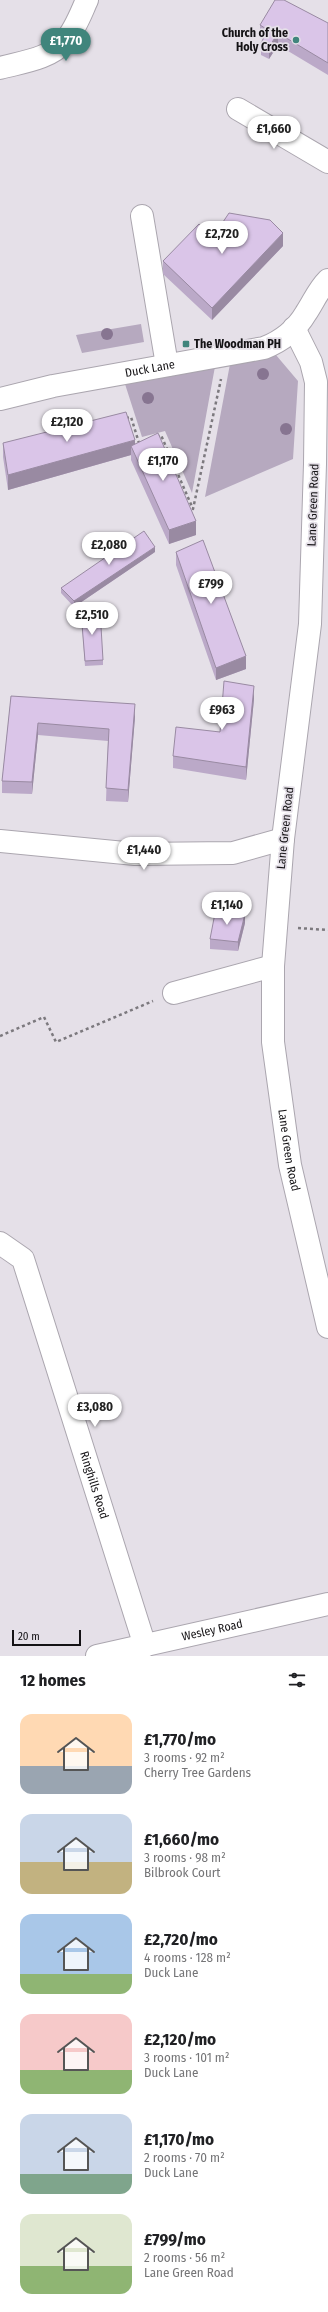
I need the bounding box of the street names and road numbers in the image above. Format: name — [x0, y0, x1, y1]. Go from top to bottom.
street label: Duck Lane — [124, 357, 176, 380]
street label: Lane Green Road — [305, 463, 321, 547]
street label: Lane Green Road — [274, 786, 296, 870]
street label: Lane Green Road — [275, 1108, 303, 1192]
street label: Ringhills Road — [77, 1449, 111, 1521]
street label: Wesley Road — [180, 1616, 244, 1644]

